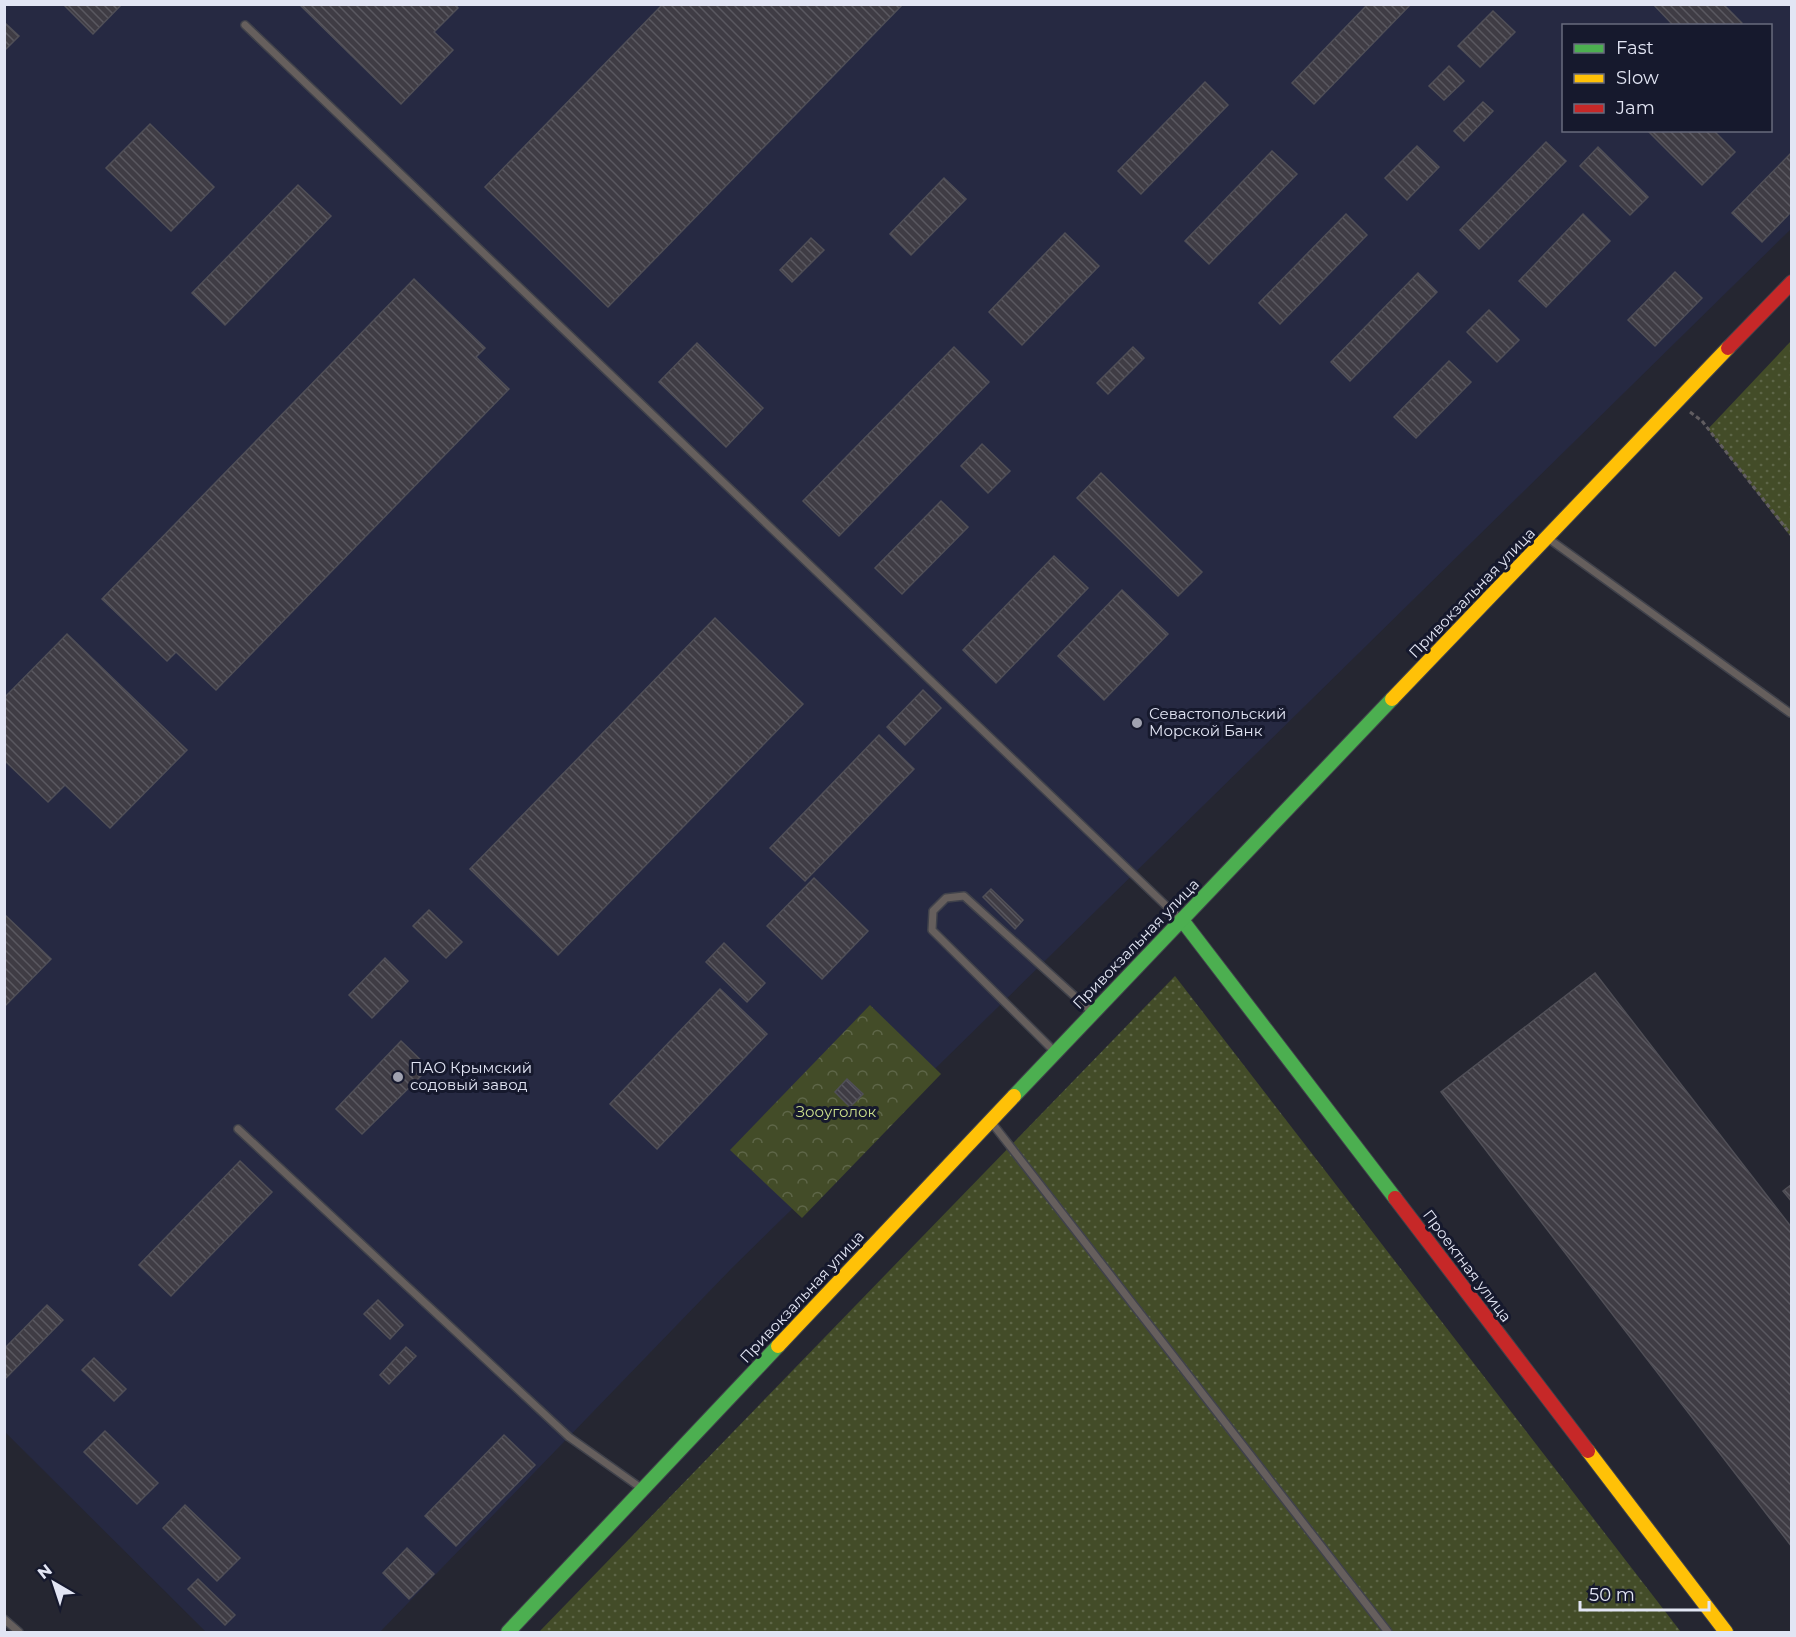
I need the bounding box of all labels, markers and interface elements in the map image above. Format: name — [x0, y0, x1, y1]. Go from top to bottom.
legend — [1562, 24, 1772, 132]
text: Fast — [1616, 37, 1654, 59]
text: Slow — [1616, 67, 1659, 89]
text: Jam — [1615, 97, 1655, 119]
street label: Привокзальная улица — [1404, 524, 1539, 662]
place label: Севастопольский Морской Банк — [1149, 704, 1286, 740]
marker: Севастопольский Морской Банк — [1130, 716, 1144, 730]
street label: Привокзальная улица — [1068, 875, 1203, 1013]
place label: ПАО Крымский содовый завод — [410, 1058, 532, 1094]
marker: ПАО Крымский содовый завод — [391, 1070, 405, 1084]
park label: Зооуголок — [796, 1102, 877, 1121]
street label: Проектная улица — [1419, 1206, 1516, 1326]
street label: Привокзальная улица — [735, 1227, 868, 1367]
north arrow — [24, 1553, 84, 1613]
text: N — [34, 1560, 56, 1583]
scale bar — [1580, 1574, 1709, 1612]
text: 50 m — [1589, 1584, 1635, 1606]

